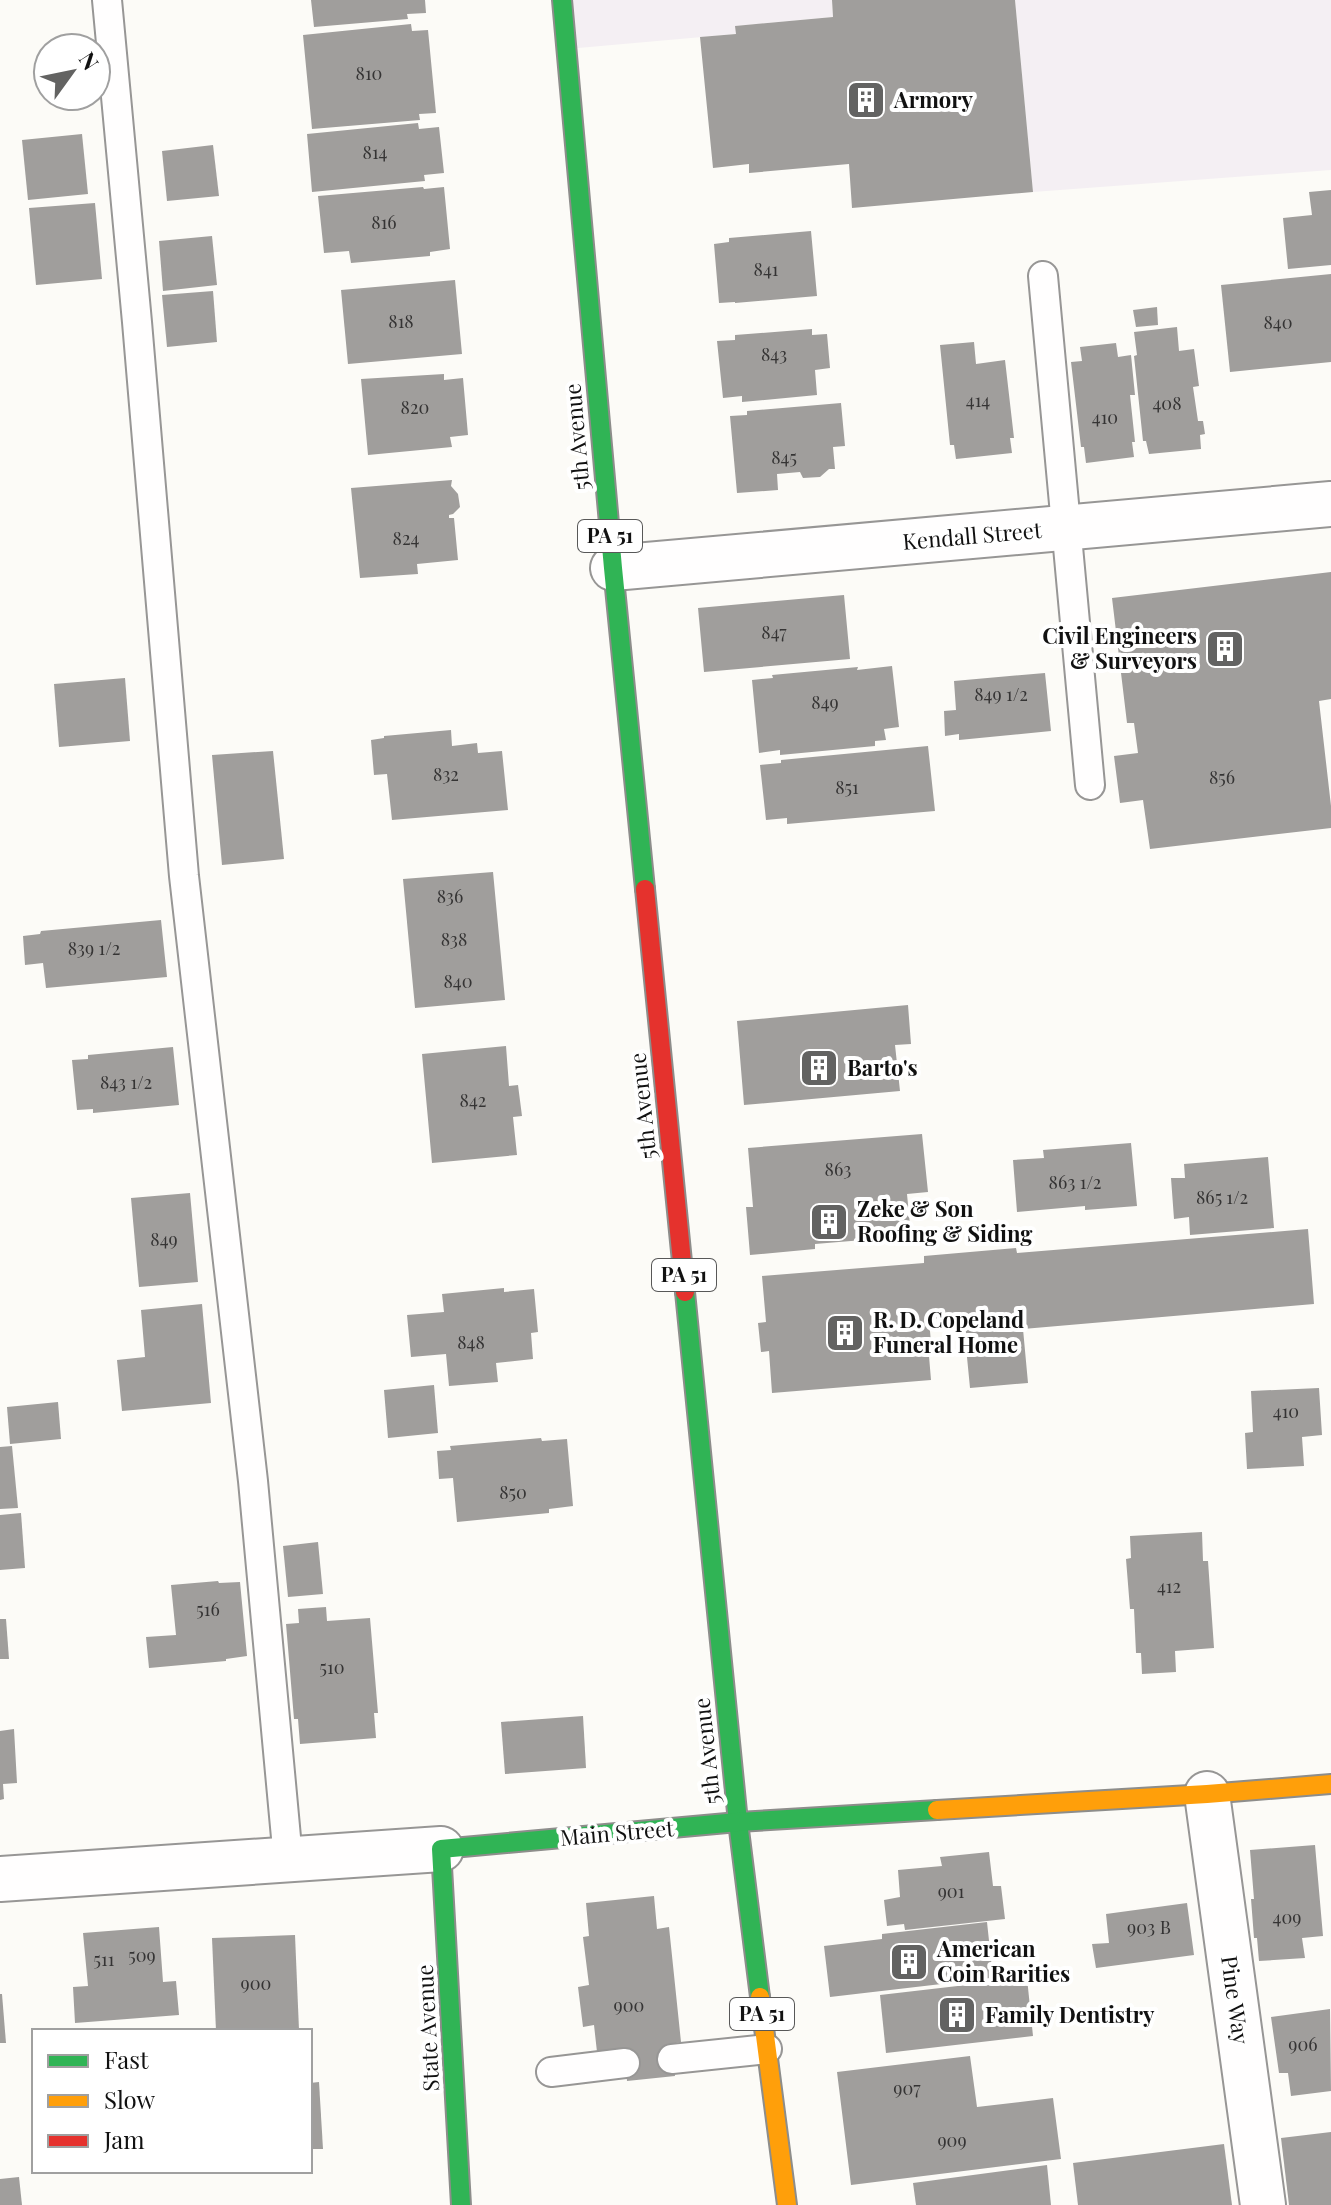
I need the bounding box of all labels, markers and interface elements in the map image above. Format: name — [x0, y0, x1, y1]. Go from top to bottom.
north arrow — [32, 32, 112, 112]
text: N — [73, 46, 107, 75]
house number: 810 — [356, 61, 382, 85]
building icon: Armory — [845, 79, 887, 121]
place label: Armory — [893, 84, 974, 114]
house number: 814 — [363, 140, 388, 164]
house number: 816 — [371, 210, 397, 234]
house number: 841 — [754, 257, 779, 281]
house number: 818 — [388, 309, 414, 333]
house number: 840 — [1263, 310, 1293, 334]
house number: 843 — [761, 342, 787, 366]
street label: 5th Avenue — [556, 382, 596, 492]
house number: 414 — [966, 388, 990, 412]
house number: 408 — [1152, 391, 1182, 415]
house number: 820 — [401, 395, 429, 419]
house number: 410 — [1092, 405, 1118, 429]
house number: 845 — [771, 445, 797, 469]
street label: Kendall Street — [901, 514, 1044, 556]
road number: PA 51 — [578, 520, 642, 552]
house number: 824 — [393, 526, 420, 550]
house number: 847 — [761, 620, 787, 644]
place label: Civil Engineers & Surveyors — [1042, 620, 1197, 675]
building icon: Civil Engineers & Surveyors — [1204, 628, 1246, 670]
house number: 849 1/2 — [974, 682, 1028, 706]
house number: 849 — [811, 690, 839, 714]
house number: 832 — [433, 762, 459, 786]
house number: 856 — [1209, 765, 1235, 789]
house number: 851 — [835, 775, 859, 799]
house number: 836 — [437, 884, 463, 908]
house number: 838 — [441, 927, 467, 951]
house number: 839 1/2 — [68, 936, 120, 960]
house number: 840 — [443, 969, 473, 993]
building icon: Barto's — [798, 1047, 840, 1089]
street label: 5th Avenue — [621, 1051, 663, 1161]
place label: Barto's — [847, 1052, 918, 1082]
house number: 843 1/2 — [100, 1070, 152, 1094]
house number: 842 — [460, 1088, 486, 1112]
house number: 863 — [825, 1157, 851, 1181]
house number: 863 1/2 — [1049, 1170, 1101, 1194]
house number: 865 1/2 — [1196, 1185, 1248, 1209]
place label: Zeke & Son Roofing & Siding — [857, 1193, 1033, 1248]
building icon: Zeke & Son Roofing & Siding — [808, 1201, 850, 1243]
house number: 849 — [150, 1227, 178, 1251]
road number: PA 51 — [652, 1259, 716, 1291]
place label: R. D. Copeland Funeral Home — [873, 1304, 1024, 1359]
building icon: R. D. Copeland Funeral Home — [824, 1312, 866, 1354]
house number: 848 — [457, 1330, 485, 1354]
house number: 410 — [1273, 1399, 1299, 1423]
house number: 850 — [499, 1480, 527, 1504]
house number: 412 — [1157, 1574, 1181, 1598]
house number: 516 — [196, 1597, 220, 1621]
house number: 510 — [320, 1655, 344, 1679]
street label: 5th Avenue — [685, 1696, 727, 1806]
street label: Main Street — [559, 1812, 676, 1852]
house number: 901 — [938, 1879, 965, 1903]
house number: 409 — [1273, 1905, 1301, 1929]
house number: 903 B — [1127, 1915, 1171, 1939]
place label: American Coin Rarities — [936, 1933, 1070, 1988]
building icon: American Coin Rarities — [888, 1941, 930, 1983]
house number: 509 — [128, 1943, 156, 1967]
house number: 511 — [94, 1947, 115, 1971]
street label: Pine Way — [1215, 1954, 1257, 2046]
street label: State Avenue — [409, 1964, 445, 2092]
house number: 900 — [241, 1971, 271, 1995]
house number: 900 — [614, 1993, 644, 2017]
building icon: Family Dentistry — [936, 1994, 978, 2036]
road number: PA 51 — [730, 1998, 794, 2030]
place label: Family Dentistry — [985, 1999, 1155, 2029]
legend — [32, 2029, 312, 2173]
house number: 906 — [1288, 2032, 1318, 2056]
text: Fast — [104, 2043, 149, 2075]
house number: 907 — [893, 2076, 921, 2100]
text: Slow — [104, 2083, 156, 2115]
text: Jam — [103, 2123, 145, 2155]
house number: 909 — [937, 2128, 967, 2152]

